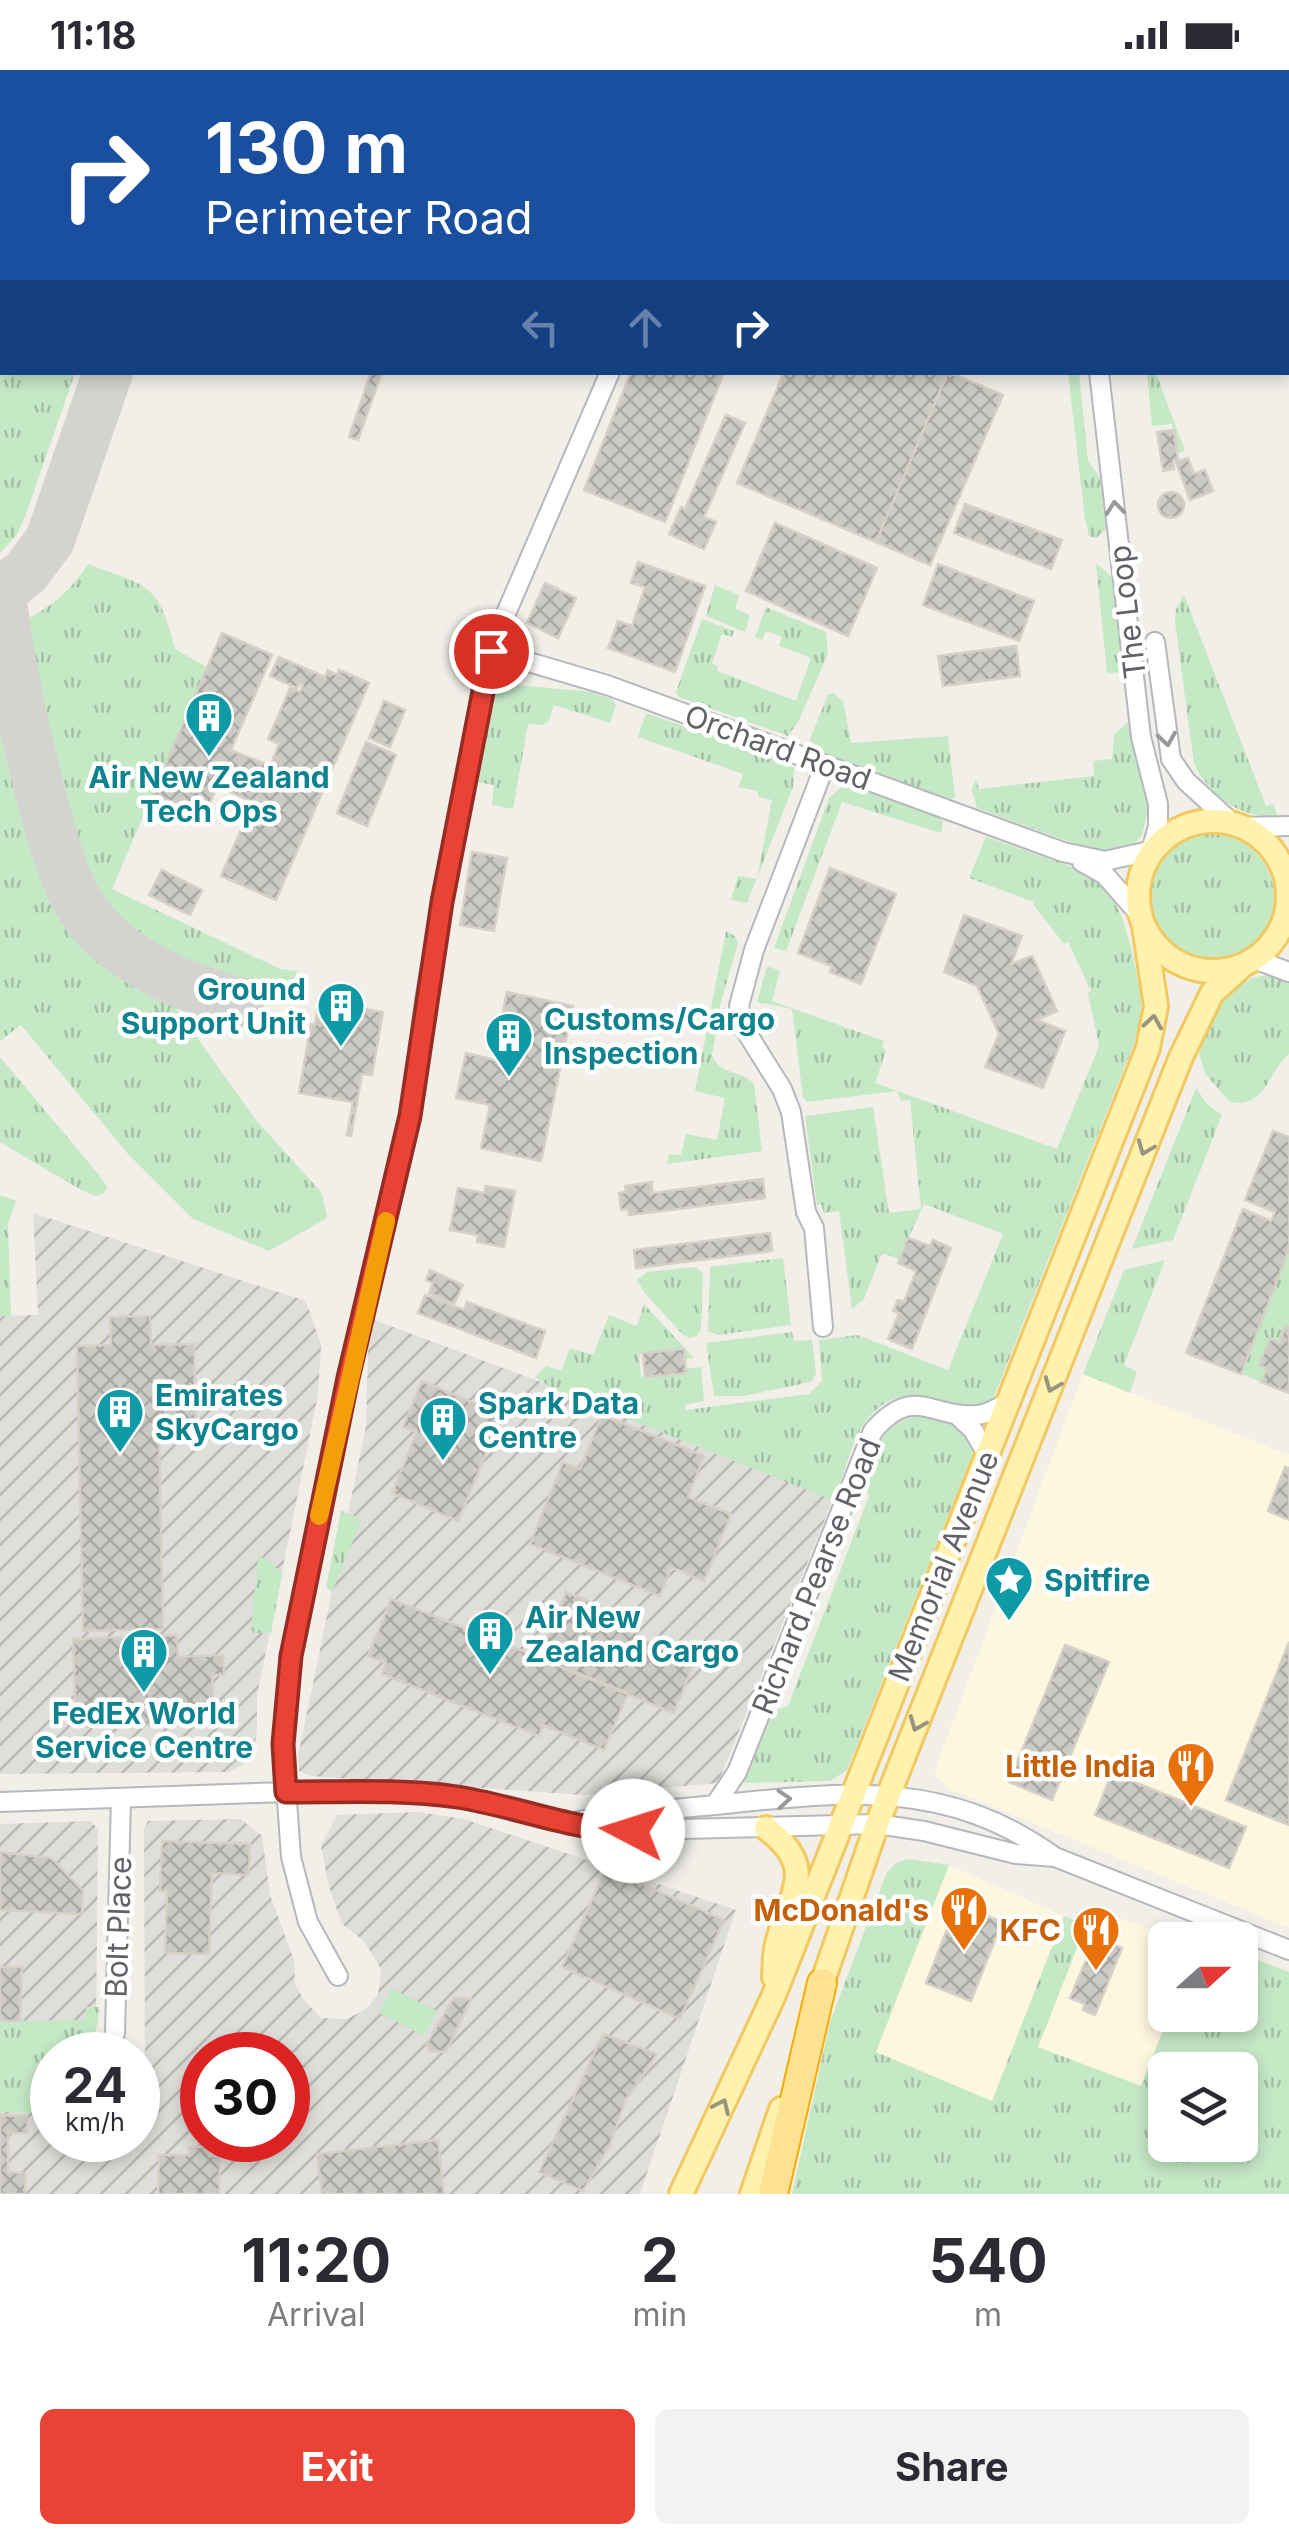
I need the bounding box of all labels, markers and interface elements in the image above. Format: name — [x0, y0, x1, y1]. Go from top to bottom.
text: 11:18 — [50, 12, 137, 58]
text: 130 m — [205, 105, 408, 190]
icon: right — [40, 110, 170, 240]
text: Perimeter Road — [205, 190, 533, 245]
icon: left — [513, 300, 568, 355]
icon: ahead — [618, 300, 673, 355]
icon: right — [723, 300, 778, 355]
one-way arrow — [1105, 499, 1126, 515]
street label: The Loop — [1101, 543, 1153, 681]
pin — [449, 609, 534, 694]
icon: arrive — [464, 624, 519, 679]
building icon: Air New Zealand Tech Ops — [183, 690, 235, 758]
street label: Orchard Road — [680, 697, 876, 797]
one-way arrow — [1156, 731, 1177, 747]
place label: Air New Zealand Tech Ops — [88, 759, 330, 829]
place label: Ground Support Unit — [121, 971, 306, 1041]
building icon: Ground Support Unit — [315, 980, 367, 1048]
place label: Customs/Cargo Inspection — [544, 1001, 775, 1071]
building icon: Customs/Cargo Inspection — [483, 1010, 535, 1078]
one-way arrow — [1141, 1014, 1162, 1030]
one-way arrow — [1137, 1138, 1157, 1155]
one-way arrow — [1043, 1375, 1063, 1392]
place label: Emirates SkyCargo — [155, 1377, 299, 1447]
place label: Spark Data Centre — [478, 1385, 639, 1455]
building icon: Emirates SkyCargo — [94, 1386, 146, 1454]
building icon: Spark Data Centre — [417, 1394, 469, 1462]
street label: Richard Pearse Road — [744, 1433, 888, 1719]
street label: Memorial Avenue — [880, 1445, 1006, 1687]
place icon: Spitfire — [983, 1554, 1035, 1622]
place label: Spitfire — [1044, 1562, 1150, 1598]
place label: Air New Zealand Cargo — [525, 1599, 739, 1669]
building icon: Air New Zealand Cargo — [464, 1608, 516, 1676]
building icon: FedEx World Service Centre — [118, 1626, 170, 1694]
place label: FedEx World Service Centre — [35, 1695, 253, 1765]
one-way arrow — [908, 1714, 928, 1732]
restaurant icon: Little India — [1165, 1740, 1217, 1808]
place label: Little India — [1005, 1748, 1156, 1784]
position arrow — [581, 1779, 685, 1883]
one-way arrow — [776, 1789, 792, 1810]
street label: Bolt Place — [98, 1856, 138, 1998]
restaurant icon: McDonald's — [938, 1884, 990, 1952]
place label: McDonald's — [753, 1892, 929, 1928]
restaurant icon: KFC — [1070, 1904, 1122, 1972]
place label: KFC — [1000, 1912, 1061, 1948]
north arrow — [1148, 1922, 1258, 2032]
map controls — [1148, 1922, 1258, 2162]
speed limit sign: 30 — [180, 2032, 310, 2162]
button: layers — [1148, 2052, 1258, 2162]
text: 24 — [63, 2055, 127, 2115]
one-way arrow — [710, 2098, 730, 2116]
text: km/h — [65, 2107, 125, 2137]
text: 11:20 — [241, 2224, 391, 2296]
text: 2 — [641, 2224, 679, 2296]
text: 540 — [928, 2224, 1048, 2296]
text: Arrival — [267, 2295, 365, 2334]
text: min — [632, 2295, 687, 2334]
text: m — [974, 2295, 1002, 2334]
button: Exit — [40, 2409, 635, 2524]
button: Share — [655, 2409, 1249, 2524]

